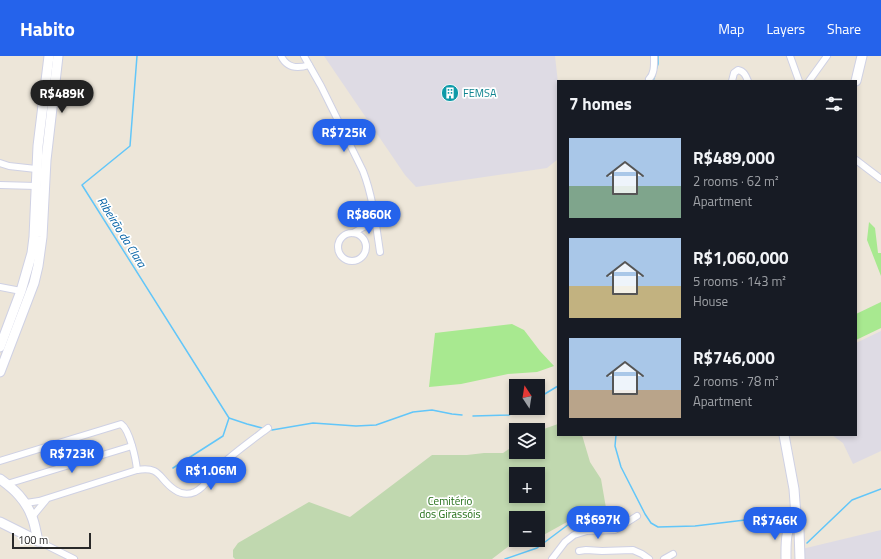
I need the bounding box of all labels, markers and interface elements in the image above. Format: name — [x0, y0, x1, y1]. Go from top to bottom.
text: Habito — [20, 14, 75, 43]
text: Map — [718, 18, 744, 39]
text: Layers — [766, 18, 805, 39]
text: Share — [827, 18, 861, 39]
pin: R$489K — [29, 80, 95, 114]
text: R$489K — [40, 83, 84, 103]
building icon: FEMSA — [440, 83, 460, 103]
place label: FEMSA — [463, 85, 497, 101]
text: 7 homes — [569, 91, 632, 117]
icon: filters — [823, 93, 845, 115]
pin: R$725K — [311, 119, 377, 153]
text: R$725K — [322, 122, 366, 142]
text: R$489,000 — [693, 145, 775, 171]
icon: home — [601, 154, 649, 202]
text: 2 rooms · 62 m² — [693, 171, 779, 191]
text: Apartment — [693, 191, 752, 211]
water label: Ribeirão da Clara — [93, 193, 152, 272]
pin: R$860K — [336, 201, 402, 235]
text: R$860K — [347, 204, 391, 224]
text: R$1,060,000 — [693, 245, 789, 271]
icon: home — [601, 254, 649, 302]
text: 5 rooms · 143 m² — [693, 271, 786, 291]
text: House — [693, 291, 728, 311]
text: R$746,000 — [693, 345, 775, 371]
icon: home — [601, 354, 649, 402]
text: 2 rooms · 78 m² — [693, 371, 779, 391]
north arrow — [509, 379, 545, 415]
map controls — [509, 379, 545, 547]
text: Apartment — [693, 391, 752, 411]
button: layers — [509, 423, 545, 459]
pin: R$723K — [39, 440, 105, 474]
text: R$723K — [50, 443, 94, 463]
pin: R$1.06M — [174, 457, 248, 491]
text: R$1.06M — [185, 460, 237, 480]
button: + — [509, 467, 545, 503]
park label: Cemitério dos Girassóis — [419, 493, 481, 522]
pin: R$697K — [565, 506, 631, 540]
pin: R$746K — [742, 507, 808, 541]
text: R$697K — [576, 509, 620, 529]
text: R$746K — [753, 510, 797, 530]
button: − — [509, 511, 545, 547]
scale bar — [12, 531, 91, 550]
text: 100 m — [18, 532, 48, 548]

